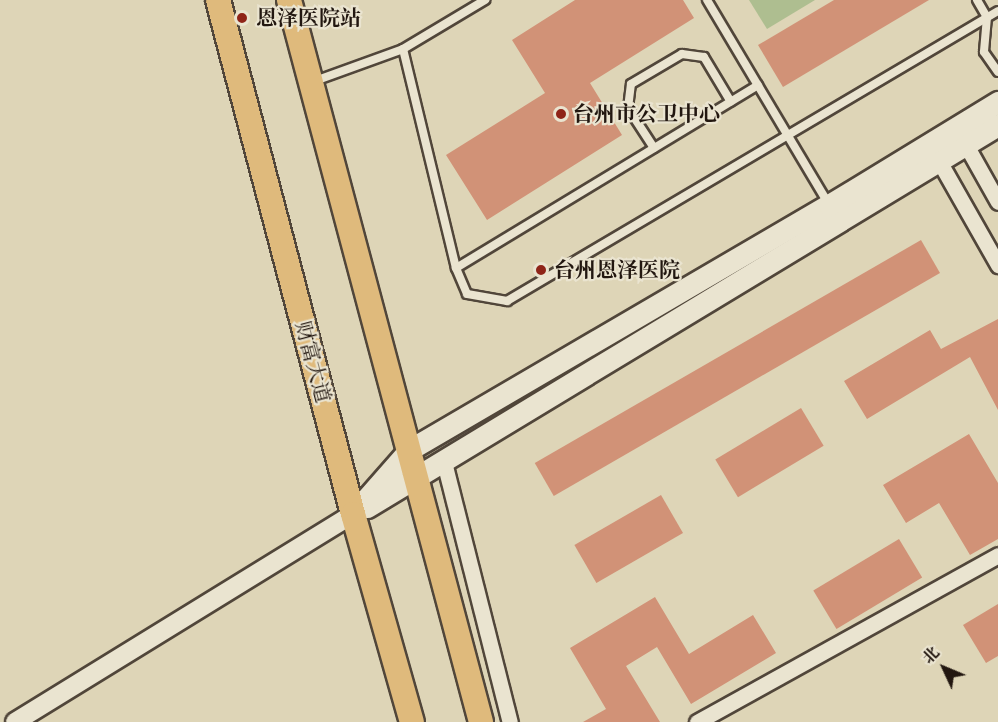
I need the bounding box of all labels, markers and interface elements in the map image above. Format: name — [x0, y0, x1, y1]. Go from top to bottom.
place label: 恩泽医院站 — [256, 5, 361, 31]
marker: 恩泽医院站 — [233, 9, 251, 27]
place label: 台州市公卫中心 — [573, 101, 720, 127]
marker: 台州市公卫中心 — [554, 107, 568, 121]
place label: 台州恩泽医院 — [554, 257, 680, 283]
marker: 台州恩泽医院 — [532, 261, 550, 279]
street label: 财富大道 — [290, 318, 336, 406]
north arrow — [914, 638, 974, 698]
text: 北 — [918, 642, 945, 669]

